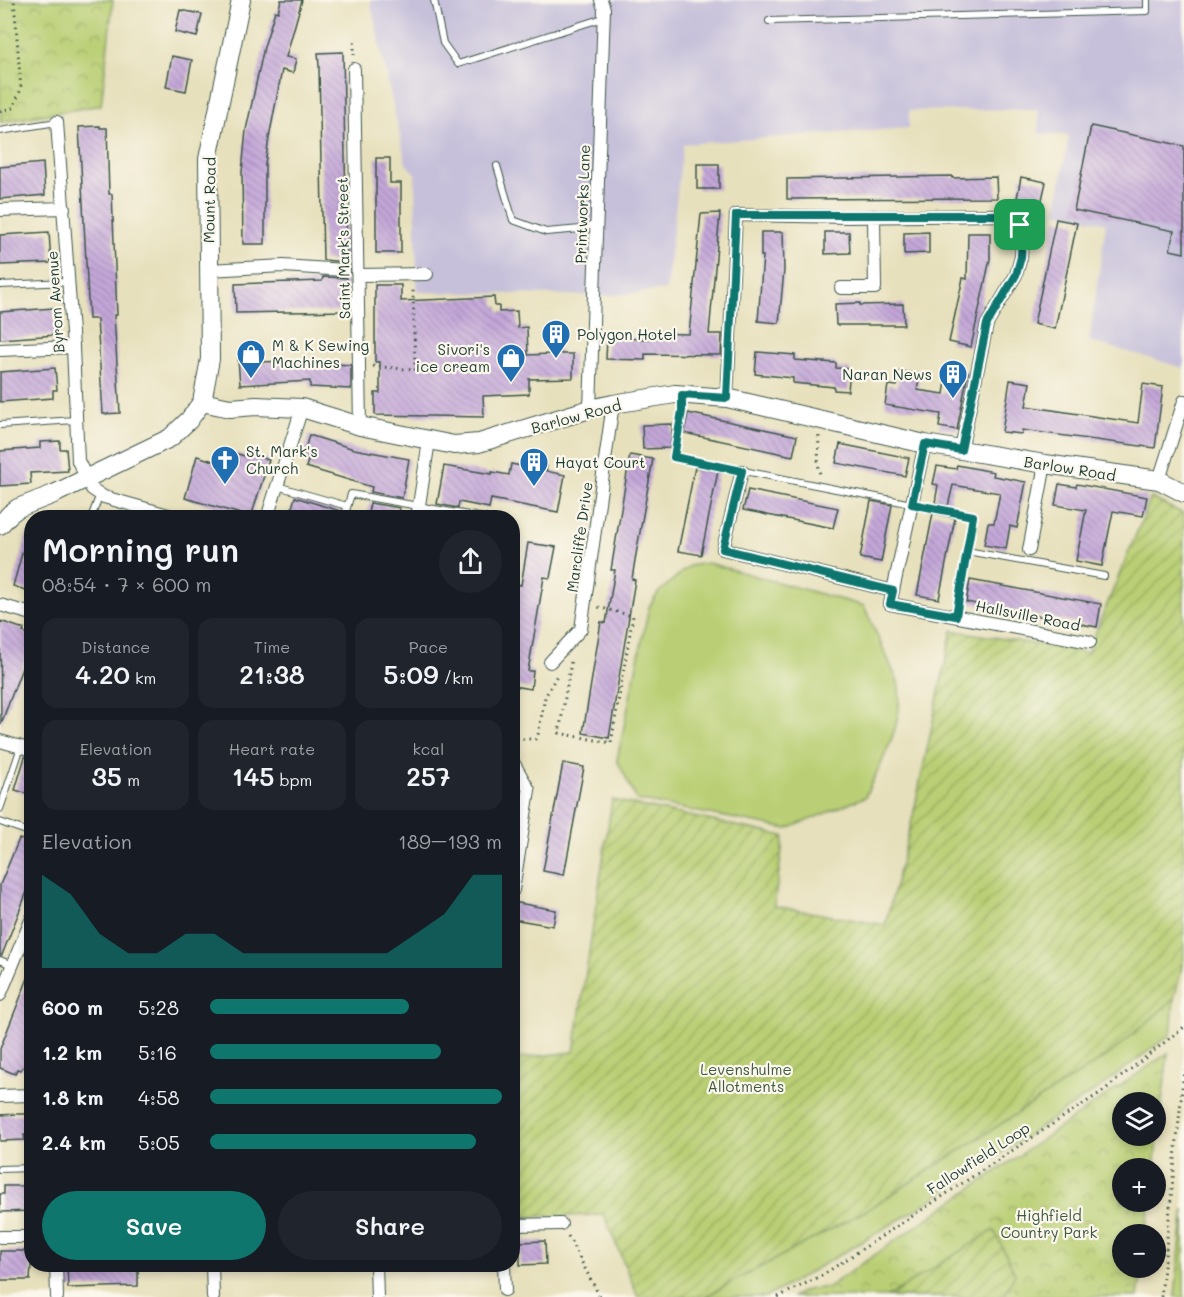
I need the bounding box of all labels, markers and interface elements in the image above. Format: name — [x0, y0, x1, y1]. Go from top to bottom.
street label: Printworks Lane — [570, 144, 594, 264]
street label: Mount Road — [198, 157, 220, 243]
street label: Saint Mark's Street — [332, 177, 354, 319]
pin — [994, 199, 1045, 250]
icon: arrive — [1003, 208, 1036, 241]
street label: Byrom Avenue — [41, 250, 69, 354]
building icon: Polygon Hotel — [540, 318, 572, 360]
place label: Polygon Hotel — [577, 324, 677, 344]
place label: M & K Sewing Machines — [272, 335, 370, 372]
shop icon: M & K Sewing Machines — [235, 338, 267, 380]
place label: Sivori's ice cream — [416, 339, 490, 376]
shop icon: Sivori's ice cream — [495, 342, 527, 384]
building icon: Naran News — [937, 358, 969, 400]
place label: Naran News — [842, 364, 932, 384]
street label: Barlow Road — [529, 394, 623, 438]
place label: St. Mark's Church — [246, 441, 318, 478]
church icon: St. Mark's Church — [209, 444, 241, 486]
building icon: Hayat Court — [518, 446, 550, 488]
street label: Barlow Road — [1023, 451, 1117, 485]
place label: Hayat Court — [555, 452, 646, 472]
street label: Marcliffe Drive — [561, 480, 597, 594]
text: Morning run — [42, 527, 239, 570]
button: share — [439, 530, 502, 593]
text: 08:54 · 7 × 600 m — [42, 571, 211, 597]
street label: Hallsville Road — [974, 595, 1082, 635]
text: Distance — [81, 636, 150, 657]
text: Time — [254, 636, 290, 657]
text: Pace — [409, 636, 448, 657]
text: 4.20 — [75, 657, 130, 691]
text: 21:38 — [239, 657, 305, 691]
text: 5:09 — [383, 657, 439, 691]
text: km — [130, 667, 156, 688]
text: /km — [439, 667, 473, 688]
text: Elevation — [80, 738, 152, 759]
text: Heart rate — [229, 738, 315, 759]
text: kcal — [412, 738, 444, 759]
text: 35 — [91, 759, 122, 793]
text: 145 — [232, 759, 274, 793]
text: 257 — [406, 759, 450, 793]
text: m — [122, 769, 140, 790]
text: bpm — [274, 769, 312, 790]
text: Elevation — [42, 828, 132, 854]
text: 189–193 m — [398, 828, 502, 854]
text: 600 m — [42, 994, 103, 1020]
text: 5:28 — [138, 994, 179, 1020]
text: 1.2 km — [42, 1039, 102, 1065]
text: 5:16 — [138, 1039, 177, 1065]
park label: Levenshulme Allotments — [700, 1059, 792, 1096]
text: 1.8 km — [42, 1084, 103, 1110]
text: 4:58 — [138, 1084, 180, 1110]
map controls — [1112, 1092, 1166, 1278]
button: layers — [1112, 1092, 1166, 1146]
street label: Fallowfield Loop — [923, 1117, 1033, 1199]
text: 2.4 km — [42, 1129, 106, 1155]
text: 5:05 — [138, 1129, 180, 1155]
button: + — [1112, 1158, 1166, 1212]
button: Save — [42, 1191, 266, 1260]
button: Share — [278, 1191, 502, 1260]
park label: Highfield Country Park — [1001, 1205, 1097, 1242]
button: − — [1112, 1224, 1166, 1278]

